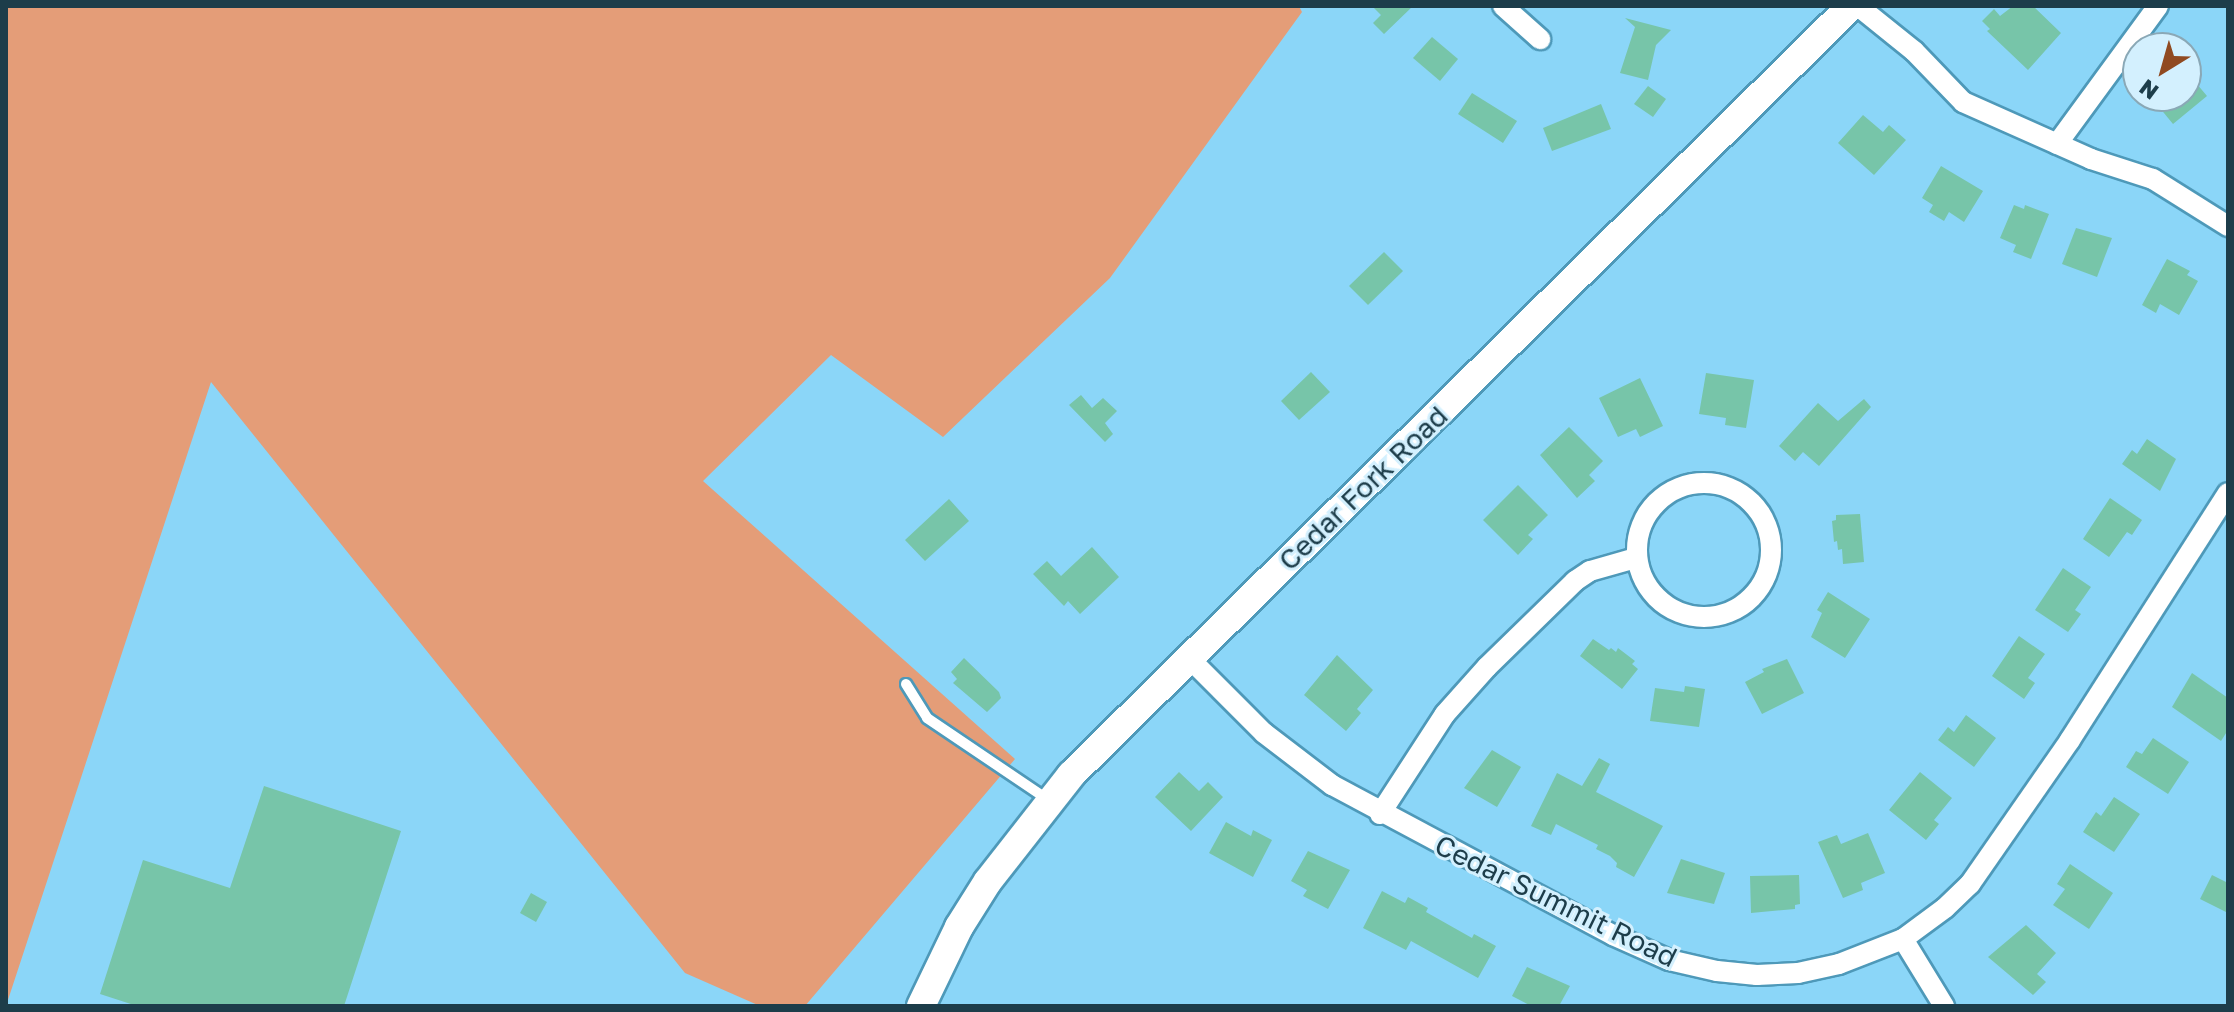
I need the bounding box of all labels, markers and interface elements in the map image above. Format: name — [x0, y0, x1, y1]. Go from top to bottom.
north arrow — [2122, 32, 2202, 112]
text: N — [2134, 74, 2163, 106]
street label: Cedar Fork Road — [1272, 399, 1454, 577]
street label: Cedar Summit Road — [1430, 828, 1682, 974]

